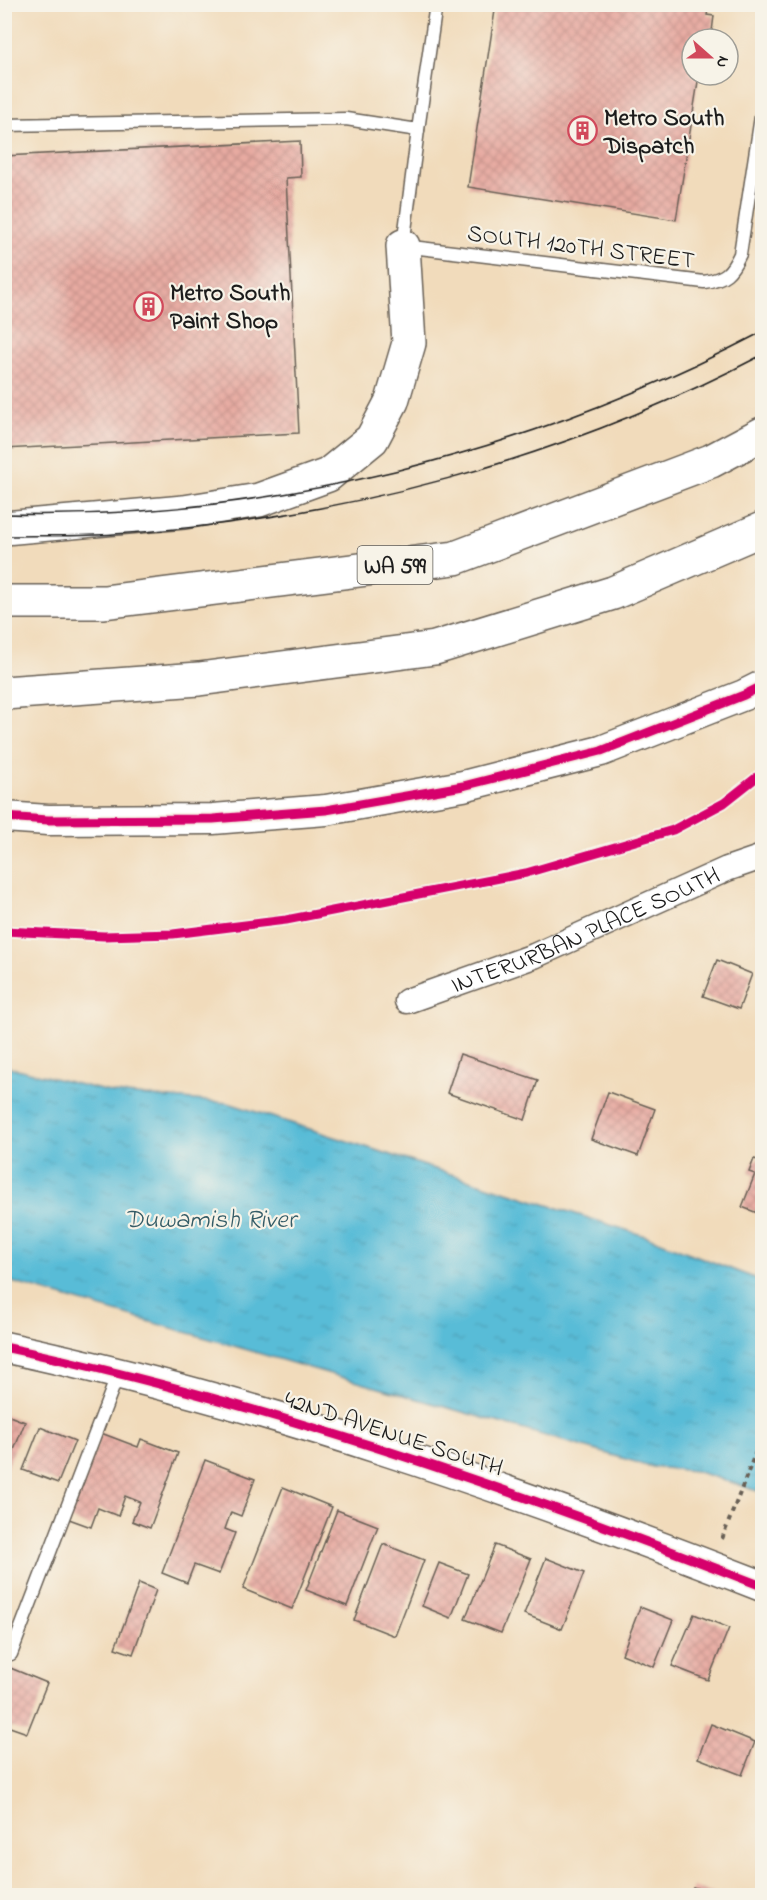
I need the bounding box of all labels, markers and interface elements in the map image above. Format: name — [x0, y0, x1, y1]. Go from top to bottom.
north arrow — [680, 27, 740, 87]
text: N — [709, 52, 735, 71]
place label: Metro South Dispatch — [603, 102, 724, 165]
building icon: Metro South Dispatch — [567, 115, 599, 147]
street label: SOUTH 120TH STREET — [465, 217, 697, 280]
place label: Metro South Paint Shop — [170, 277, 290, 340]
building icon: Metro South Paint Shop — [133, 290, 165, 322]
road number: WA 599 — [358, 546, 432, 584]
street label: INTERURBAN PLACE SOUTH — [447, 859, 726, 1004]
water label: Duwamish River — [124, 1202, 299, 1240]
street label: 42ND AVENUE SOUTH — [279, 1383, 507, 1487]

